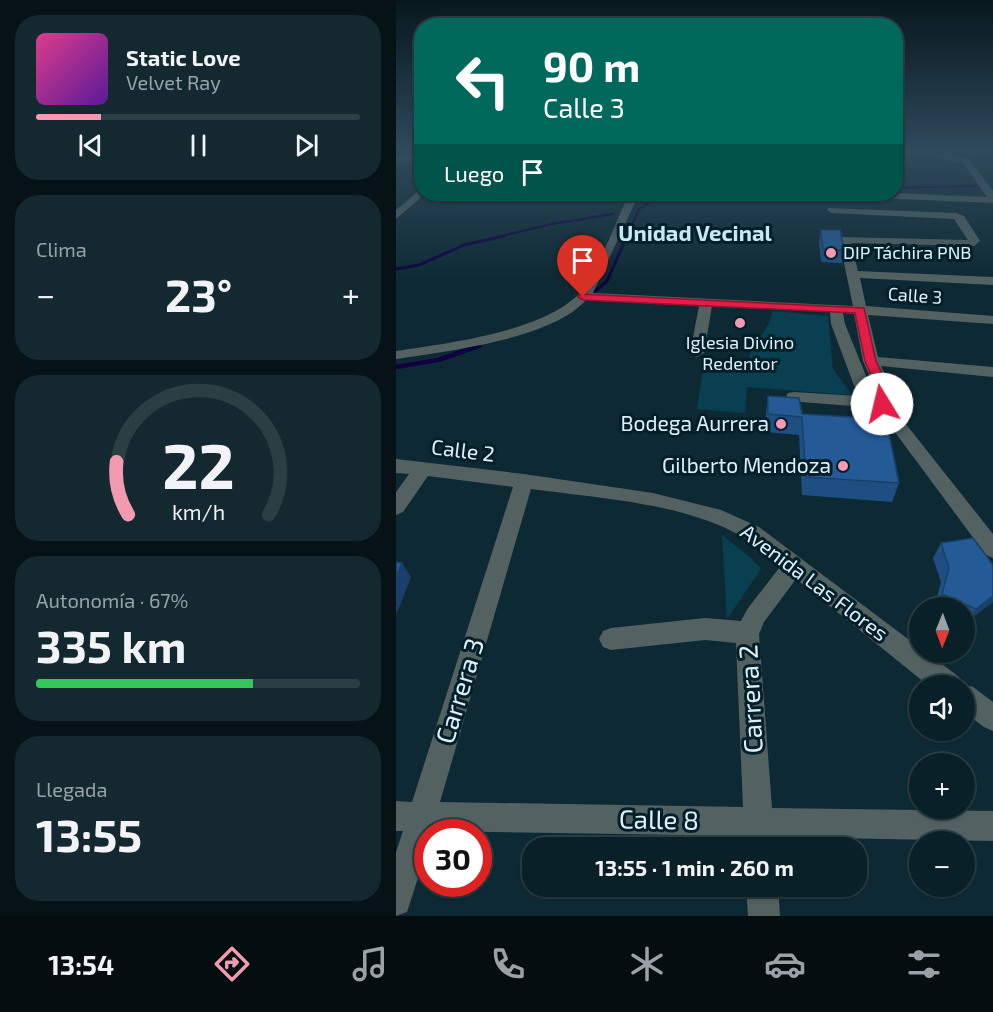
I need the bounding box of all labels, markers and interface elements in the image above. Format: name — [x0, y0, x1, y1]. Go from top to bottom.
text: 90 m — [543, 40, 640, 90]
icon: left — [444, 42, 522, 120]
text: Static Love — [126, 44, 241, 70]
text: Velvet Ray — [126, 70, 221, 94]
text: Calle 3 — [543, 91, 625, 123]
icon: previous — [74, 129, 107, 162]
icon: pause — [182, 129, 215, 162]
icon: next — [290, 129, 323, 162]
icon: arrive — [516, 156, 549, 189]
text: Luego — [444, 160, 504, 186]
district label: Unidad Vecinal — [618, 219, 772, 245]
pin — [557, 235, 608, 297]
text: Clima — [36, 237, 87, 261]
place label: DIP Táchira PNB — [843, 241, 972, 263]
icon: arrive — [566, 244, 599, 277]
marker: DIP Táchira PNB — [824, 246, 838, 260]
text: 23° — [165, 267, 232, 321]
text: − — [36, 274, 55, 314]
text: + — [342, 274, 360, 314]
street label: Calle 3 — [887, 282, 943, 308]
marker: Iglesia Divino Redentor — [733, 316, 747, 330]
place label: Iglesia Divino Redentor — [686, 331, 794, 374]
position arrow — [850, 372, 914, 436]
place label: Bodega Aurrera — [621, 410, 769, 435]
marker: Bodega Aurrera — [774, 417, 788, 431]
text: 22 — [162, 427, 234, 502]
street label: Calle 2 — [430, 433, 496, 466]
place label: Gilberto Mendoza — [662, 452, 831, 477]
marker: Gilberto Mendoza — [836, 459, 850, 473]
text: km/h — [171, 499, 225, 524]
street label: Avenida Las Flores — [736, 518, 893, 645]
text: Autonomía · 67% — [36, 588, 188, 612]
north arrow — [909, 597, 975, 663]
map controls — [909, 597, 975, 897]
text: 335 km — [36, 618, 186, 672]
street label: Carrera 3 — [428, 634, 489, 747]
street label: Carrera 2 — [731, 644, 768, 754]
button: sound — [909, 675, 975, 741]
button: + — [909, 753, 975, 819]
text: Llegada — [36, 777, 107, 801]
street label: Calle 8 — [619, 802, 699, 835]
text: 13:55 — [36, 807, 142, 861]
speed limit sign: 30 — [414, 819, 492, 897]
button: − — [909, 831, 975, 897]
text: 13:55 · 1 min · 260 m — [595, 854, 794, 880]
icon: directions — [211, 943, 253, 985]
icon: music — [349, 943, 391, 985]
icon: phone — [487, 943, 529, 985]
icon: climate — [626, 943, 668, 985]
icon: car — [764, 943, 806, 985]
icon: filters — [903, 943, 945, 985]
text: 13:54 — [48, 948, 114, 980]

